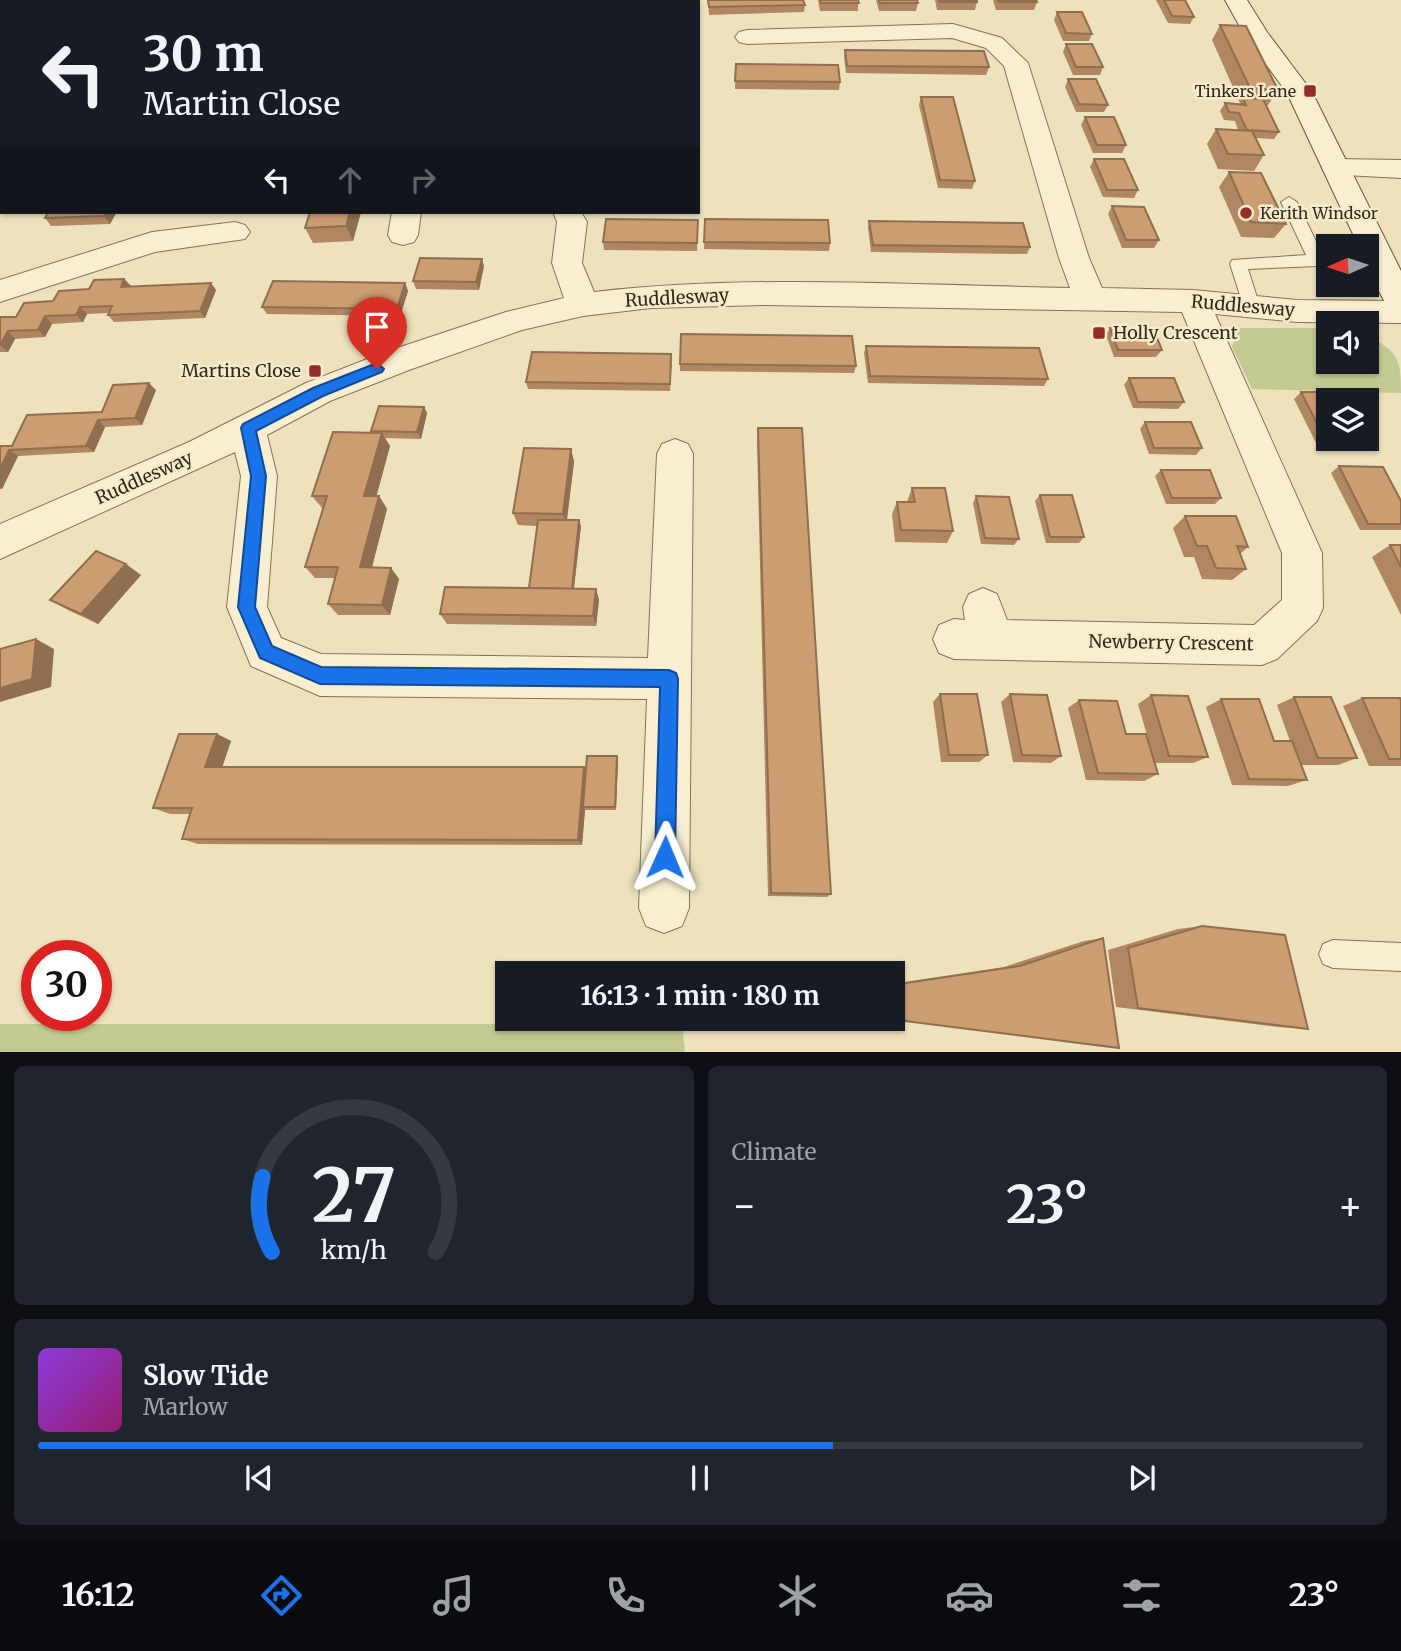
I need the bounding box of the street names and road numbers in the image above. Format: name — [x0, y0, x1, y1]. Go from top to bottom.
street label: Ruddlesway — [624, 283, 730, 312]
street label: Ruddlesway — [1190, 290, 1296, 322]
street label: Ruddlesway — [92, 446, 197, 509]
street label: Newberry Crescent — [1088, 630, 1254, 655]

